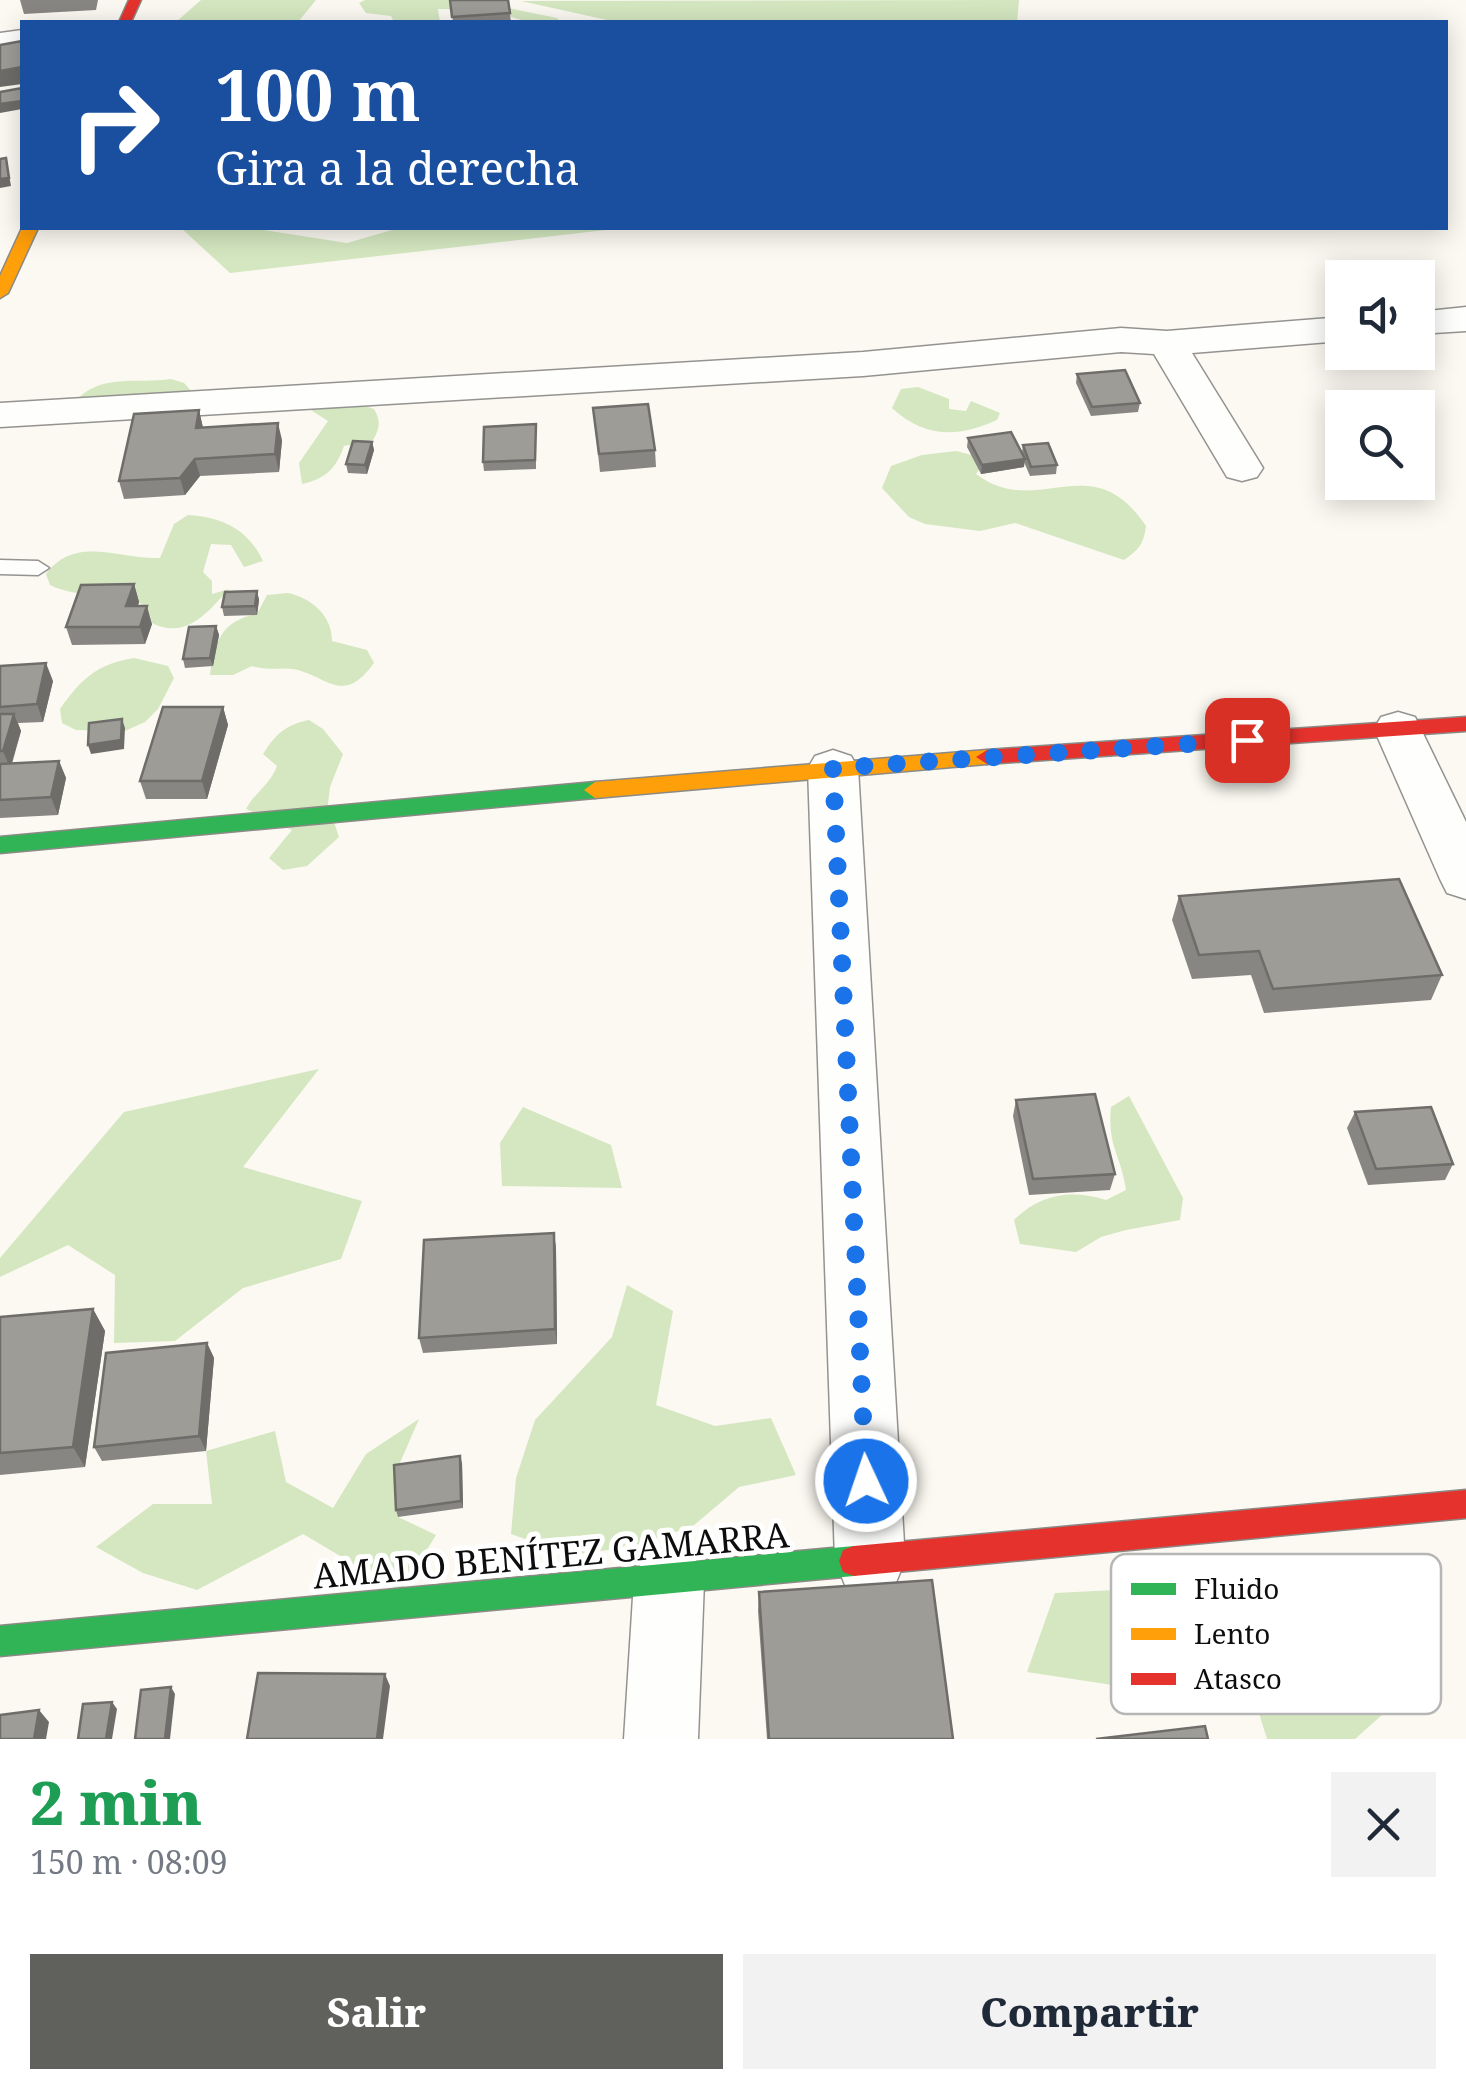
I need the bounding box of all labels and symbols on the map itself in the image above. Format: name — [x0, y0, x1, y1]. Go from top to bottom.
pin — [1205, 698, 1290, 783]
position arrow — [814, 1429, 918, 1533]
street label: AMADO BENÍTEZ GAMARRA — [311, 1510, 791, 1599]
legend — [1111, 1554, 1441, 1714]
text: Fluido — [1194, 1569, 1279, 1607]
text: Lento — [1194, 1614, 1271, 1652]
text: Atasco — [1194, 1659, 1282, 1697]

